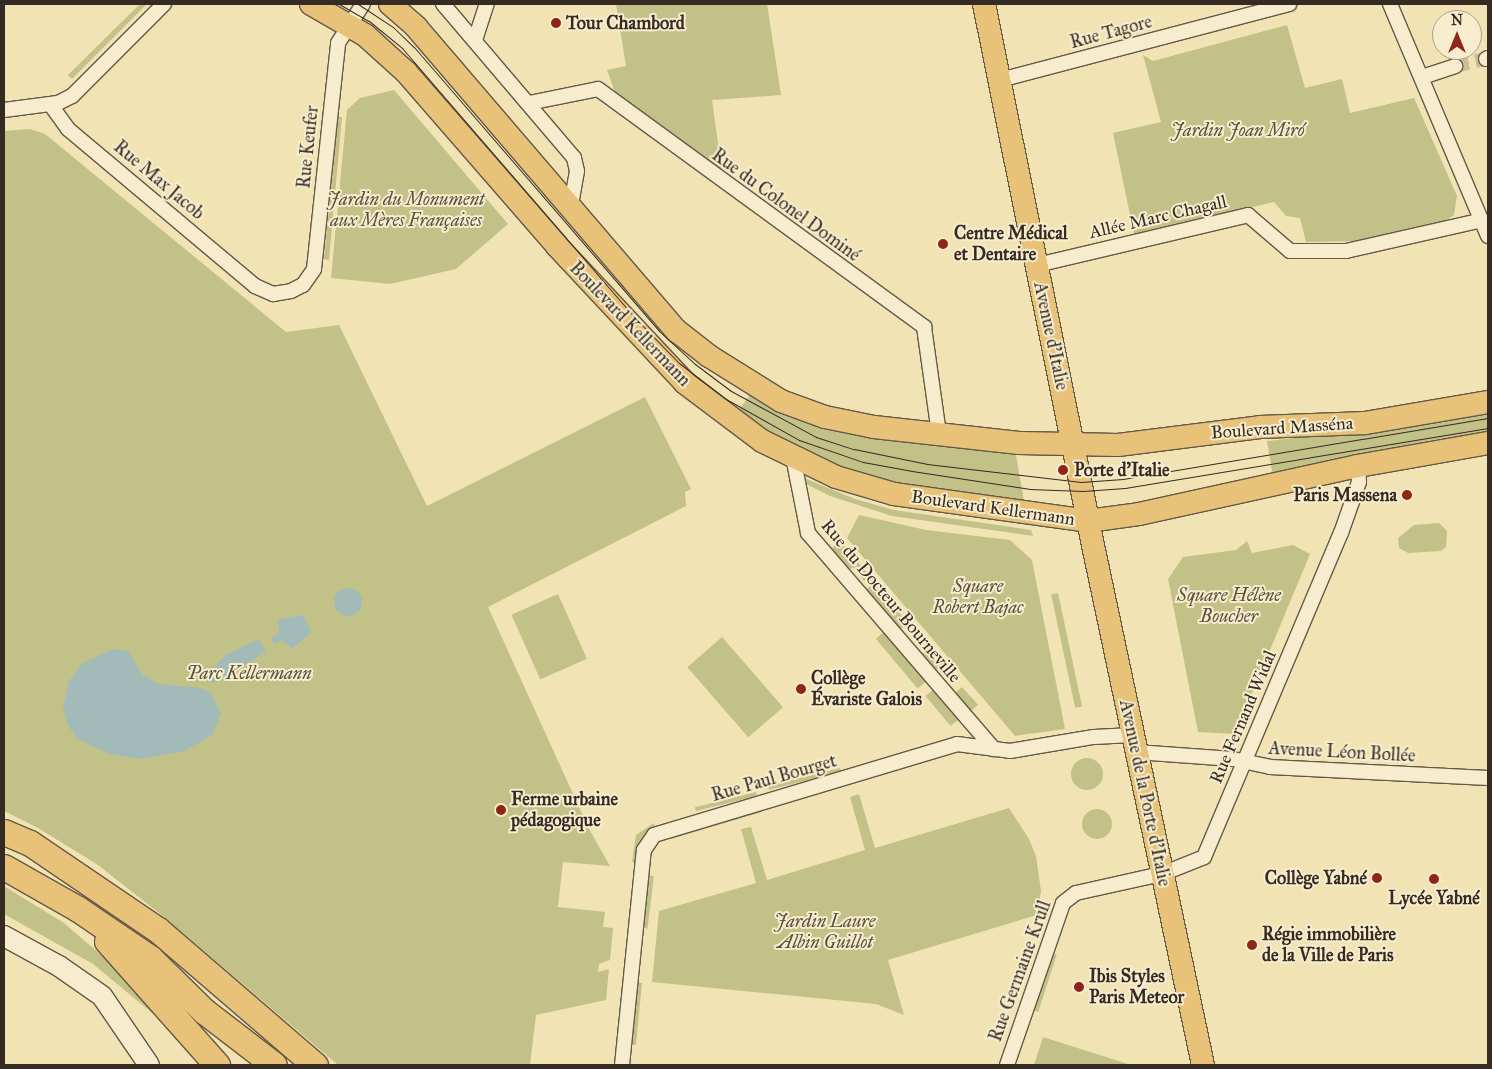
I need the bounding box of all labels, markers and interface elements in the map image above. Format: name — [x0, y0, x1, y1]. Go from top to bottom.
north arrow — [1432, 10, 1482, 60]
street label: Rue Tagore — [1068, 11, 1154, 53]
place label: Tour Chambord — [566, 12, 685, 34]
text: N — [1451, 12, 1463, 29]
marker: Tour Chambord — [550, 17, 562, 29]
street label: Rue Keufer — [293, 104, 323, 190]
park label: Jardin Joan Miró — [1171, 119, 1305, 141]
street label: Rue Max Jacob — [109, 136, 209, 224]
street label: Rue du Colonel Dominé — [708, 144, 864, 266]
park label: Jardin du Monument aux Mères Françaises — [327, 189, 485, 232]
street label: Allée Marc Chagall — [1087, 191, 1229, 243]
place label: Centre Médical et Dentaire — [954, 223, 1068, 266]
marker: Centre Médical et Dentaire — [936, 237, 950, 251]
street label: Boulevard Kellermann — [565, 257, 695, 391]
street label: Avenue d'Italie — [1029, 280, 1073, 392]
street label: Boulevard Masséna — [1210, 412, 1354, 444]
place label: Porte d'Italie — [1074, 459, 1170, 481]
marker: Porte d'Italie — [1056, 463, 1070, 477]
place label: Paris Massena — [1293, 484, 1397, 506]
street label: Boulevard Kellermann — [910, 486, 1076, 530]
marker: Paris Massena — [1401, 489, 1413, 501]
street label: Rue du Docteur Bourneville — [816, 515, 966, 687]
park label: Square Robert Bajac — [932, 576, 1024, 618]
park label: Square Hélène Boucher — [1177, 585, 1281, 628]
street label: Rue Fernand Widal — [1205, 647, 1281, 787]
park label: Parc Kellermann — [186, 662, 312, 684]
place label: Collège Évariste Galois — [811, 668, 922, 711]
marker: Collège Évariste Galois — [795, 683, 807, 695]
street label: Avenue de la Porte d'Italie — [1115, 698, 1175, 888]
street label: Avenue Léon Bollée — [1268, 737, 1416, 767]
street label: Rue Paul Bourget — [709, 750, 839, 806]
place label: Ferme urbaine pédagogique — [511, 789, 618, 832]
marker: Ferme urbaine pédagogique — [495, 804, 507, 816]
place label: Collège Yabné — [1265, 867, 1367, 889]
marker: Collège Yabné — [1371, 872, 1383, 884]
marker: Lycée Yabné — [1428, 873, 1440, 885]
place label: Lycée Yabné — [1388, 887, 1480, 909]
street label: Rue Germaine Krull — [984, 897, 1056, 1045]
park label: Jardin Laure Albin Guillot — [775, 911, 875, 954]
place label: Régie immobilière de la Ville de Paris — [1262, 924, 1396, 966]
marker: Régie immobilière de la Ville de Paris — [1246, 939, 1258, 951]
place label: Ibis Styles Paris Meteor — [1089, 966, 1184, 1009]
marker: Ibis Styles Paris Meteor — [1073, 981, 1085, 993]

